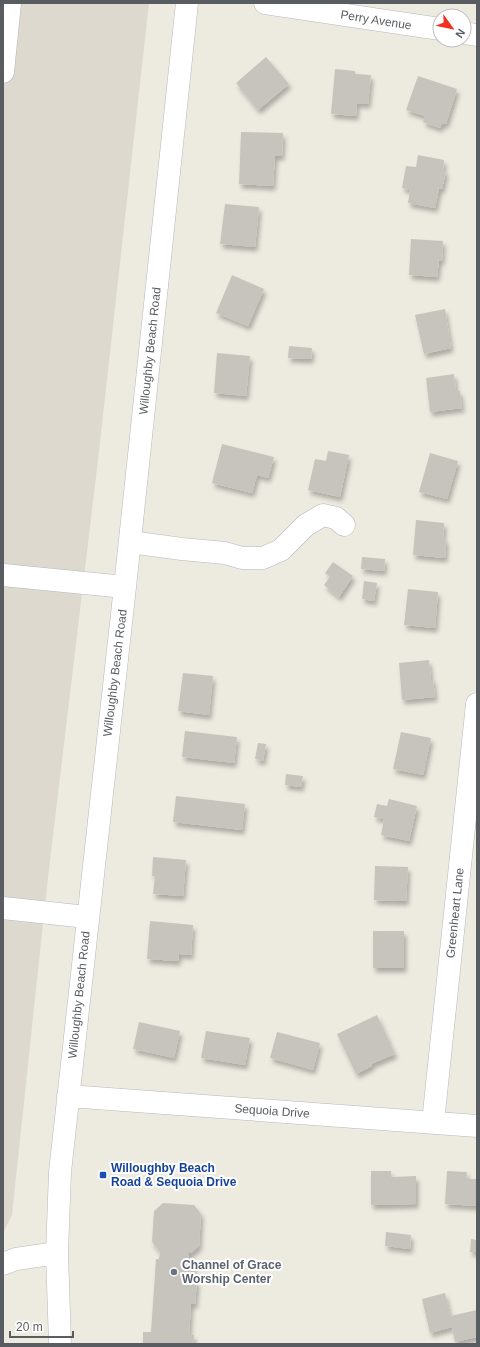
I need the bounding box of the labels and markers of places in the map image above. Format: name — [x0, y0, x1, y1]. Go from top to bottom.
place label: Willoughby Beach Road & Sequoia Drive — [111, 1161, 237, 1189]
marker: Willoughby Beach Road & Sequoia Drive — [98, 1170, 108, 1180]
place label: Channel of Grace Worship Center — [182, 1258, 282, 1286]
marker: Channel of Grace Worship Center — [169, 1267, 179, 1277]

